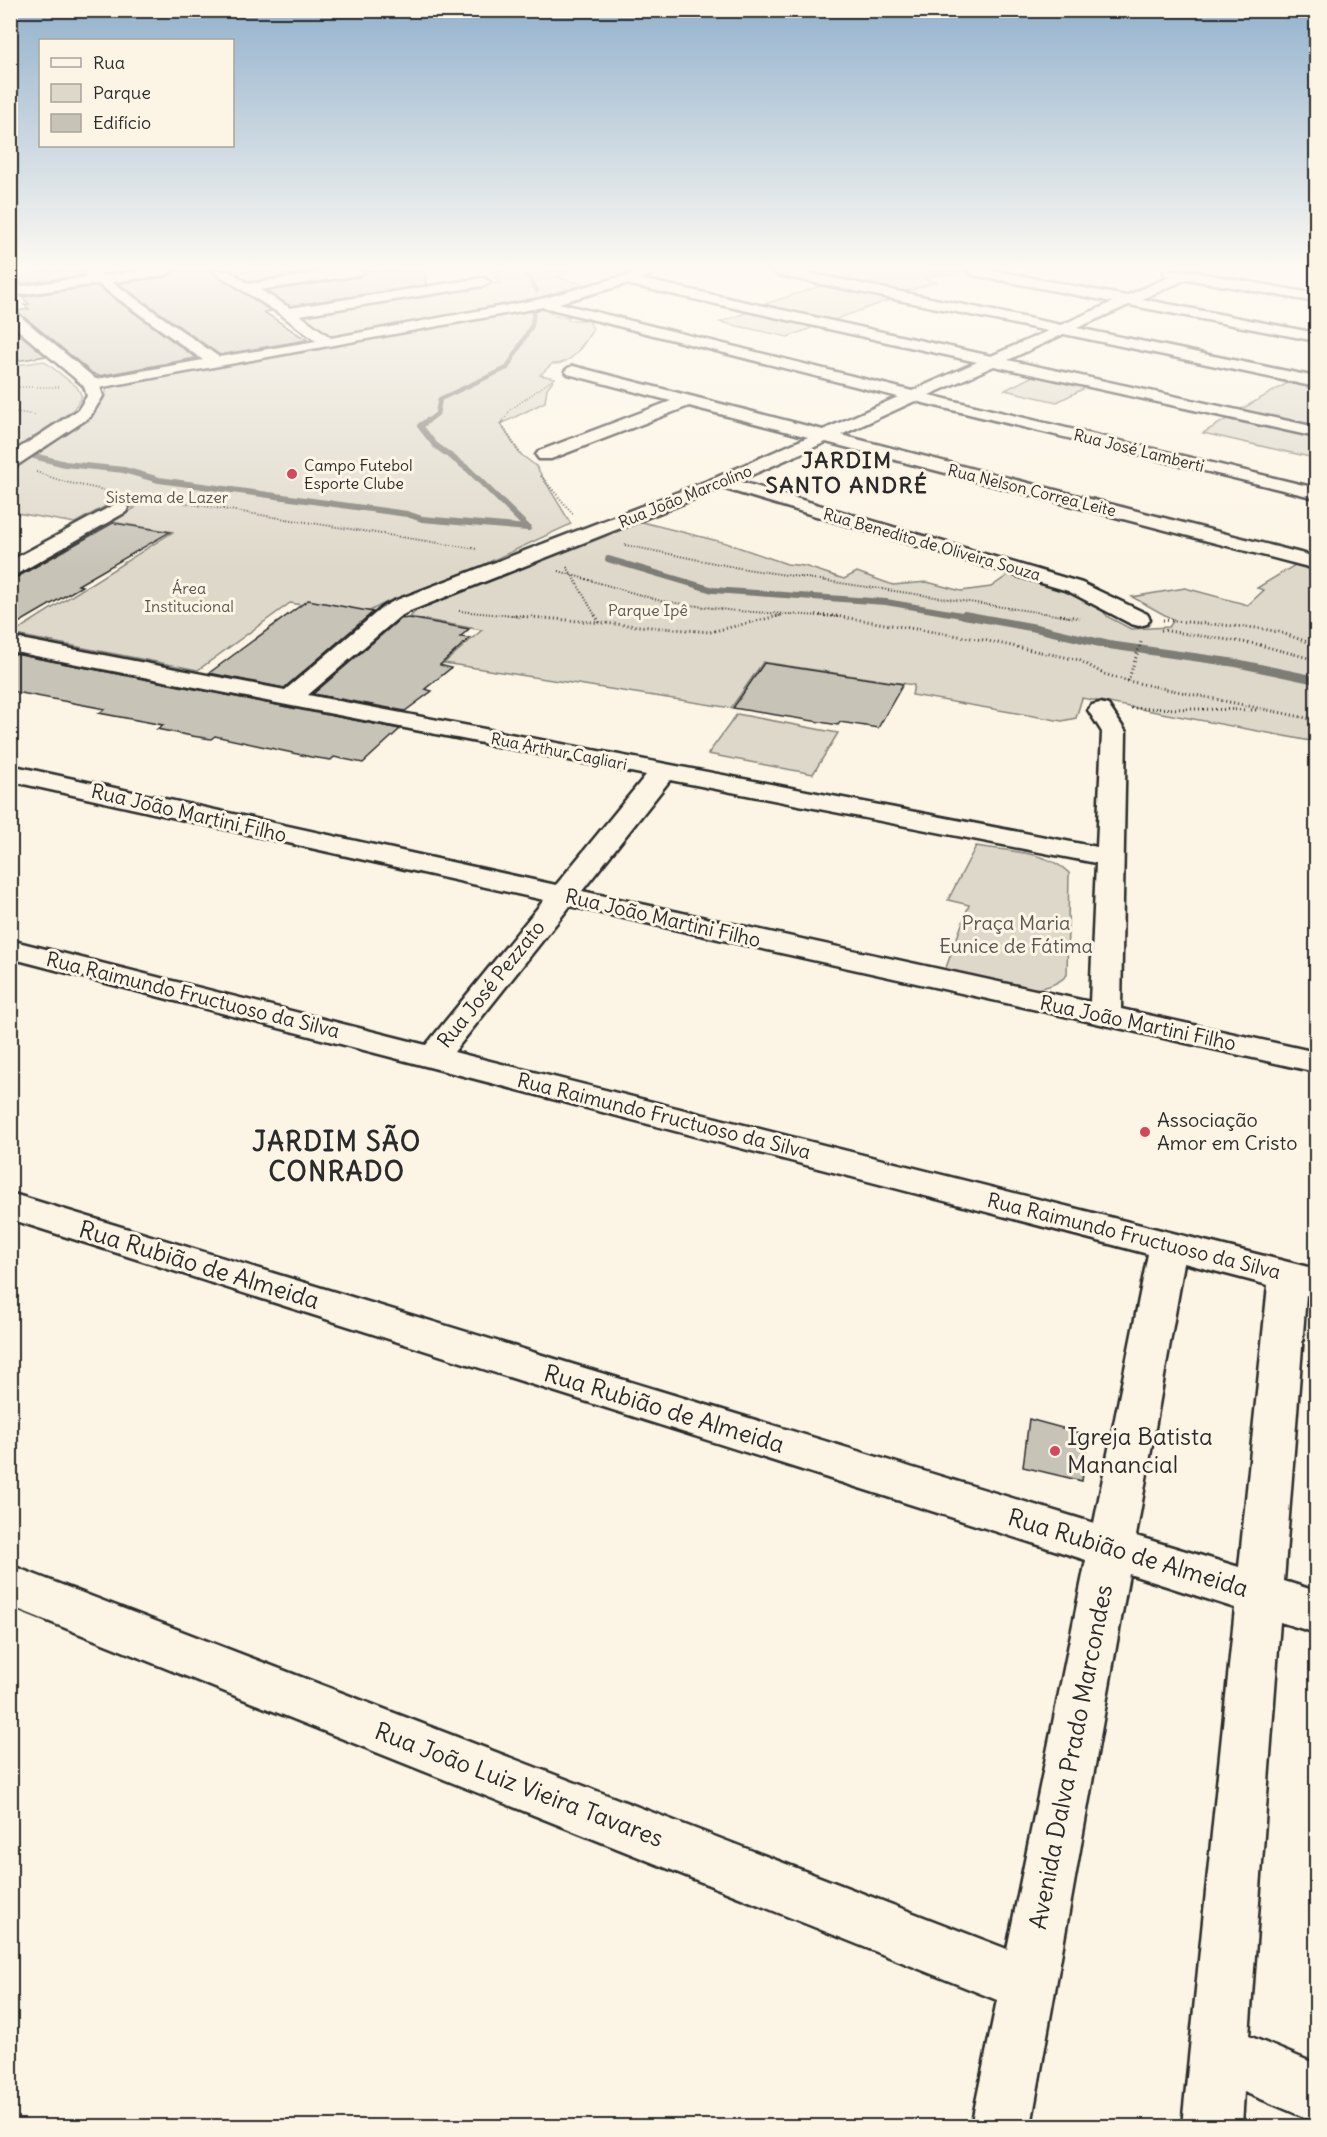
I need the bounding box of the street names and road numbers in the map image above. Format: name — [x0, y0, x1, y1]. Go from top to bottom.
street label: Rua José Lamberti — [1072, 424, 1206, 476]
street label: Rua Nelson Correa Leite — [946, 459, 1118, 521]
street label: Rua João Marcolino — [615, 460, 755, 532]
street label: Rua Benedito de Oliveira Souza — [821, 503, 1043, 585]
street label: Rua Arthur Cagliari — [489, 728, 629, 774]
street label: Rua João Martini Filho — [89, 778, 289, 847]
street label: Rua João Martini Filho — [563, 883, 763, 952]
street label: Rua José Pezzato — [432, 915, 550, 1052]
street label: Rua Raimundo Fructuoso da Silva — [44, 946, 342, 1043]
street label: Rua João Martini Filho — [1038, 990, 1238, 1056]
street label: Rua Raimundo Fructuoso da Silva — [515, 1067, 813, 1164]
street label: Rua Raimundo Fructuoso da Silva — [985, 1187, 1283, 1284]
street label: Rua Rubião de Almeida — [76, 1213, 323, 1315]
street label: Rua Rubião de Almeida — [541, 1357, 788, 1459]
street label: Rua Rubião de Almeida — [1005, 1501, 1252, 1603]
street label: Avenida Dalva Prado Marcondes — [1022, 1582, 1118, 1932]
street label: Rua João Luiz Vieira Tavares — [371, 1715, 668, 1853]

